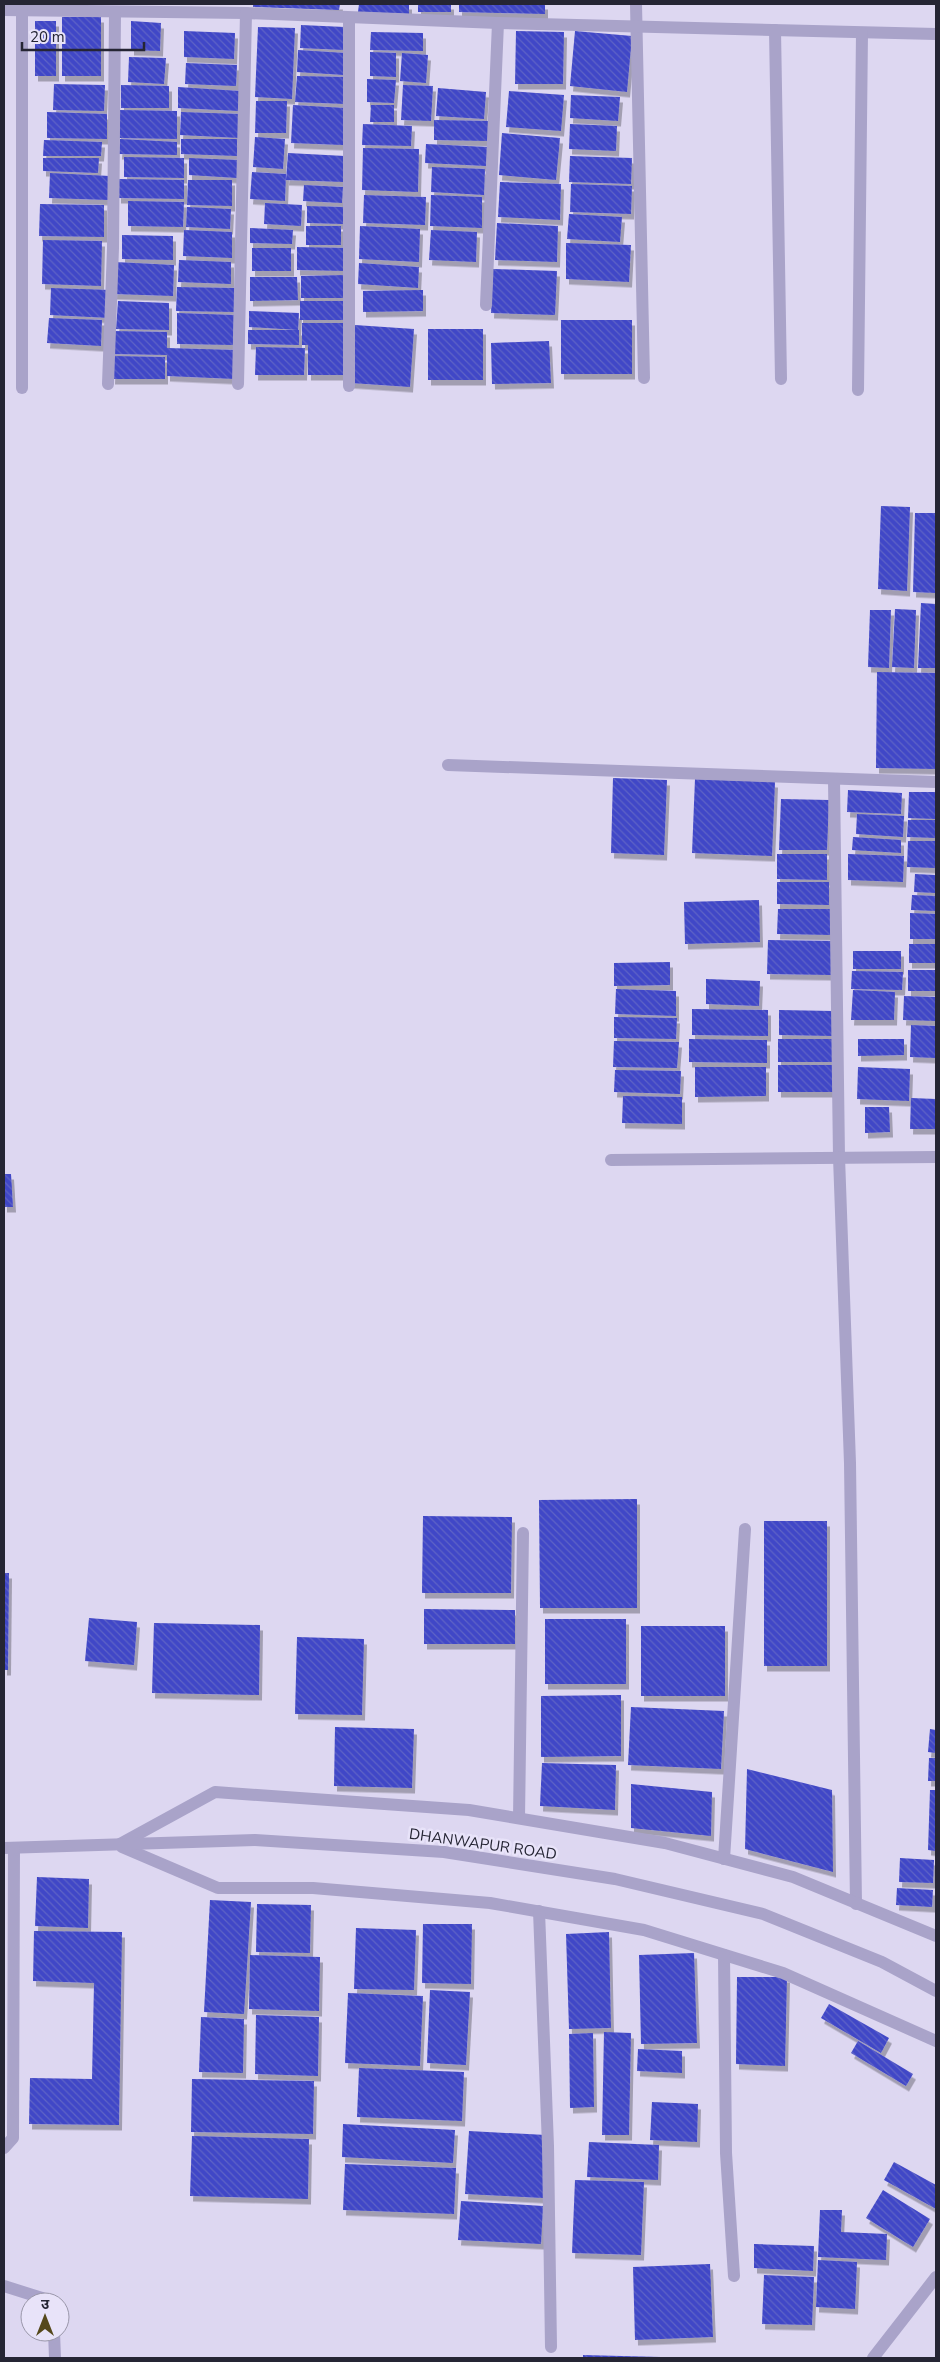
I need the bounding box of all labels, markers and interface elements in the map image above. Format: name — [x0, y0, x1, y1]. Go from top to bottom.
scale bar — [22, 20, 145, 52]
text: 20 m — [30, 27, 65, 47]
street label: DHANWAPUR ROAD — [408, 1824, 558, 1864]
north arrow — [20, 2292, 70, 2342]
text: उ — [41, 2295, 50, 2314]

